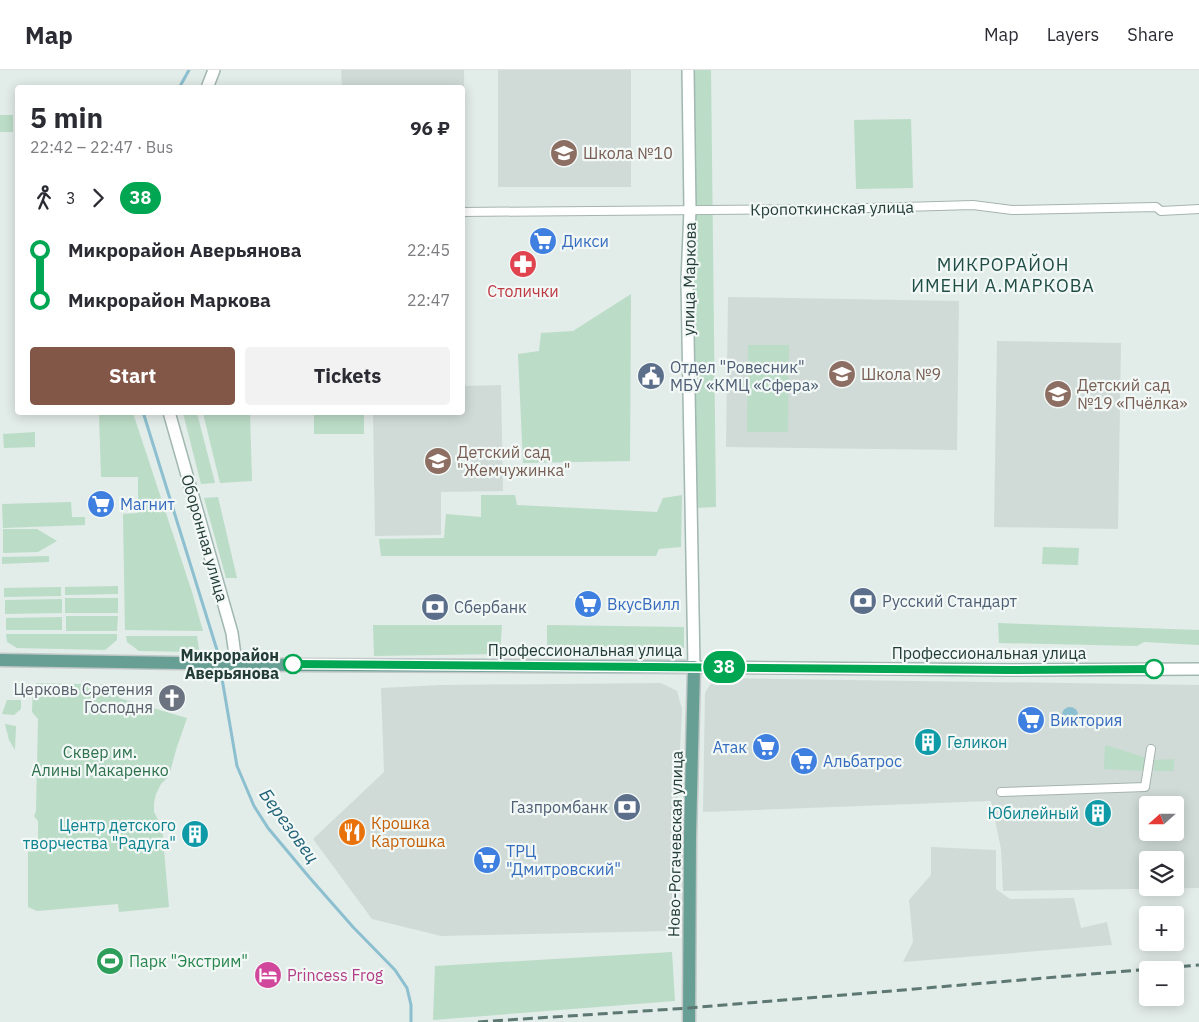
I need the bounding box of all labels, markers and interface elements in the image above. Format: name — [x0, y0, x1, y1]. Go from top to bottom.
text: Map — [25, 19, 73, 51]
text: Map — [984, 23, 1019, 46]
text: Layers — [1047, 23, 1099, 46]
text: Share — [1127, 23, 1174, 46]
text: 5 min — [30, 99, 103, 136]
text: 96 ₽ — [410, 116, 450, 140]
text: 22:42 – 22:47 · Bus — [30, 137, 173, 157]
school or university icon: Школа №10 — [549, 138, 579, 168]
place label: Школа №10 — [583, 143, 673, 163]
icon: walk — [30, 184, 58, 212]
icon: forward — [84, 184, 112, 212]
text: 38 — [130, 186, 151, 209]
text: 3 — [66, 188, 76, 208]
street label: Кропоткинская улица — [750, 197, 915, 219]
street label: улица Маркова — [678, 221, 700, 336]
supermarket icon: Дикси — [528, 226, 558, 256]
place label: Дикси — [562, 231, 609, 251]
text: Микрорайон Аверьянова — [68, 238, 302, 262]
text: 22:45 — [407, 240, 450, 260]
pharmacy icon: Столички — [508, 249, 538, 279]
district label: МИКРОРАЙОН ИМЕНИ А.МАРКОВА — [911, 253, 1095, 297]
place label: Столички — [487, 281, 559, 301]
text: Микрорайон Маркова — [68, 288, 271, 312]
text: 22:47 — [407, 290, 450, 310]
button: Start — [30, 347, 235, 405]
button: Tickets — [245, 347, 450, 405]
place label: Отдел "Ровесник" МБУ «КМЦ «Сфера» — [670, 357, 818, 395]
school or university icon: Школа №9 — [827, 359, 857, 389]
public building icon: Отдел "Ровесник" МБУ «КМЦ «Сфера» — [636, 361, 666, 391]
place label: Школа №9 — [861, 364, 941, 384]
place label: Детский сад №19 «Пчёлка» — [1077, 375, 1188, 413]
school or university icon: Детский сад №19 «Пчёлка» — [1043, 379, 1073, 409]
place label: Детский сад "Жемчужинка" — [457, 442, 570, 480]
school or university icon: Детский сад "Жемчужинка" — [423, 446, 453, 476]
street label: Оборонная улица — [177, 472, 233, 604]
supermarket icon: Магнит — [86, 489, 116, 519]
place label: Магнит — [120, 494, 175, 514]
bank icon: Русский Стандарт — [848, 586, 878, 616]
supermarket icon: ВкусВилл — [573, 589, 603, 619]
place label: Русский Стандарт — [882, 591, 1018, 611]
bank icon: Сбербанк — [420, 592, 450, 622]
place label: ВкусВилл — [607, 594, 680, 614]
place label: Сбербанк — [454, 597, 527, 617]
street label: Профессиональная улица — [488, 640, 683, 660]
street label: Профессиональная улица — [892, 643, 1087, 663]
place label: Микрорайон Аверьянова — [180, 645, 279, 683]
line badge: 38 — [702, 651, 746, 683]
marker: Микрорайон Аверьянова — [283, 654, 303, 674]
text: 38 — [713, 655, 735, 678]
unlabelled marker — [1144, 659, 1164, 679]
place label: Церковь Сретения Господня — [14, 679, 153, 717]
church icon: Церковь Сретения Господня — [157, 683, 187, 713]
supermarket icon: Виктория — [1016, 705, 1046, 735]
place label: Виктория — [1050, 710, 1122, 730]
building icon: Геликон — [913, 727, 943, 757]
supermarket icon: Атак — [751, 732, 781, 762]
place label: Геликон — [947, 732, 1008, 752]
place label: Атак — [713, 737, 747, 757]
park label: Сквер им. Алины Макаренко — [31, 742, 169, 780]
supermarket icon: Альбатрос — [789, 746, 819, 776]
street label: Ново-Рогачевская улица — [663, 750, 687, 937]
place label: Альбатрос — [823, 751, 902, 771]
water label: Березовец — [254, 784, 324, 868]
bank icon: Газпромбанк — [612, 792, 642, 822]
north arrow — [1139, 796, 1184, 841]
map controls — [1139, 796, 1184, 1006]
place label: Газпромбанк — [511, 797, 608, 817]
building icon: Юбилейный — [1083, 798, 1113, 828]
place label: Юбилейный — [988, 803, 1079, 823]
place label: Крошка Картошка — [371, 813, 446, 851]
place label: Центр детского творчества "Радуга" — [23, 815, 176, 853]
restaurant icon: Крошка Картошка — [337, 817, 367, 847]
building icon: Центр детского творчества "Радуга" — [180, 819, 210, 849]
place label: ТРЦ "Дмитровский" — [506, 841, 621, 879]
supermarket icon: ТРЦ "Дмитровский" — [472, 845, 502, 875]
button: layers — [1139, 851, 1184, 896]
button: + — [1139, 906, 1184, 951]
sports icon: Парк "Экстрим" — [95, 946, 125, 976]
place label: Парк "Экстрим" — [129, 951, 248, 971]
hotel icon: Princess Frog — [253, 960, 283, 990]
button: − — [1139, 961, 1184, 1006]
place label: Princess Frog — [287, 965, 384, 985]

